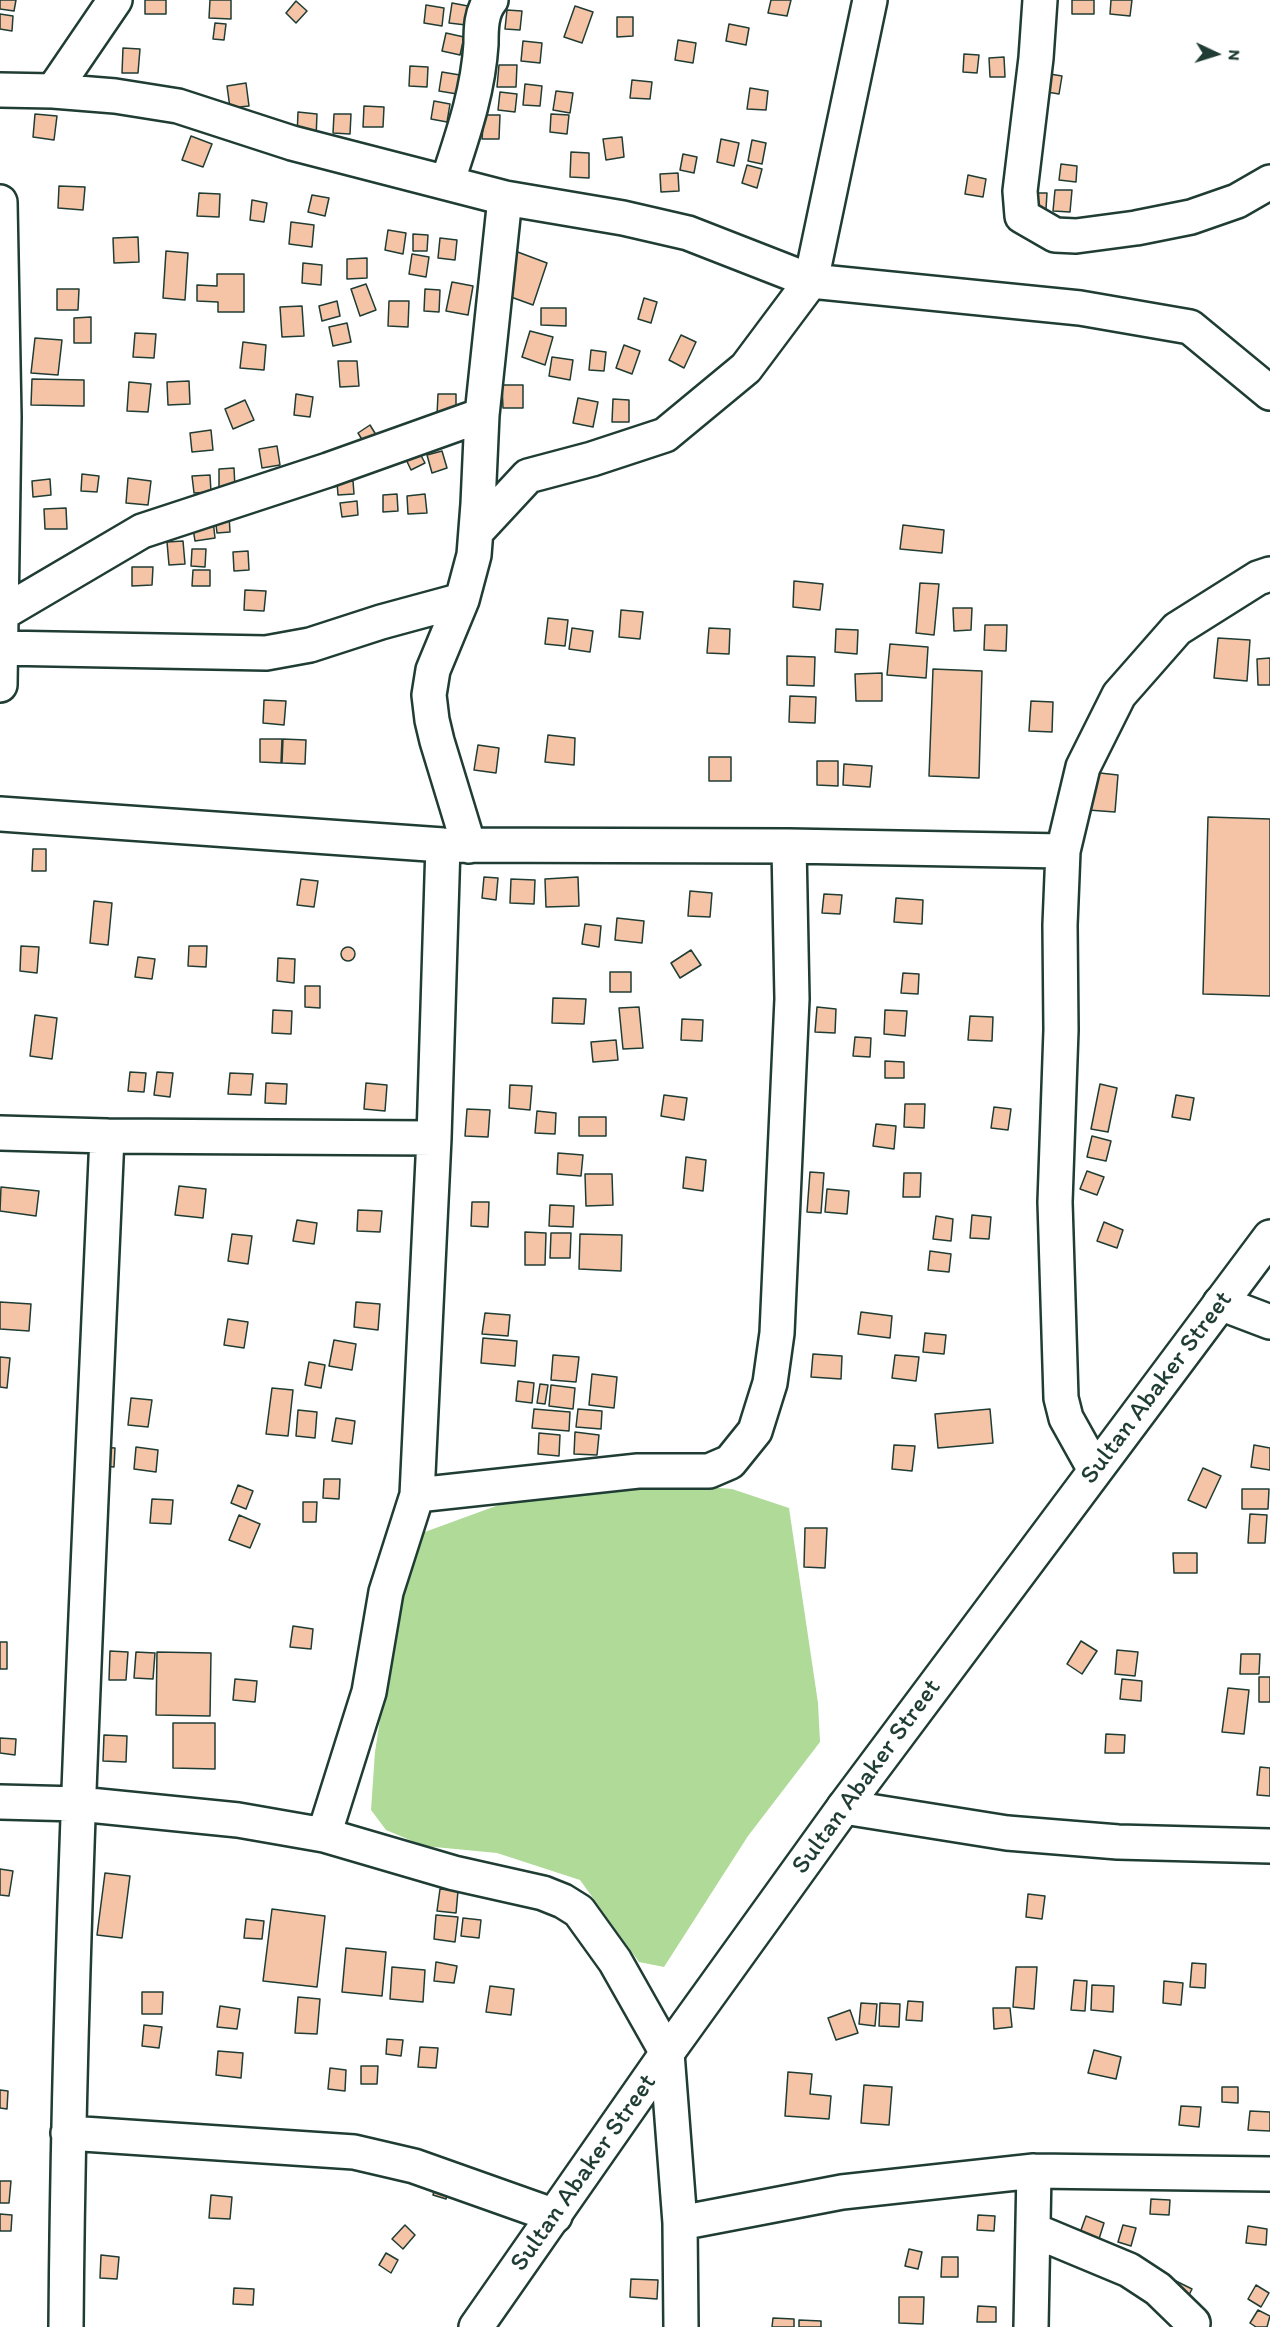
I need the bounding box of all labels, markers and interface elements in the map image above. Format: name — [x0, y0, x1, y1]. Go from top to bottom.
north arrow — [1186, 24, 1246, 84]
text: N — [1225, 49, 1244, 61]
street label: Sultan Abaker Street — [1074, 1285, 1240, 1491]
street label: Sultan Abaker Street — [786, 1673, 948, 1881]
street label: Sultan Abaker Street — [504, 2068, 664, 2278]

